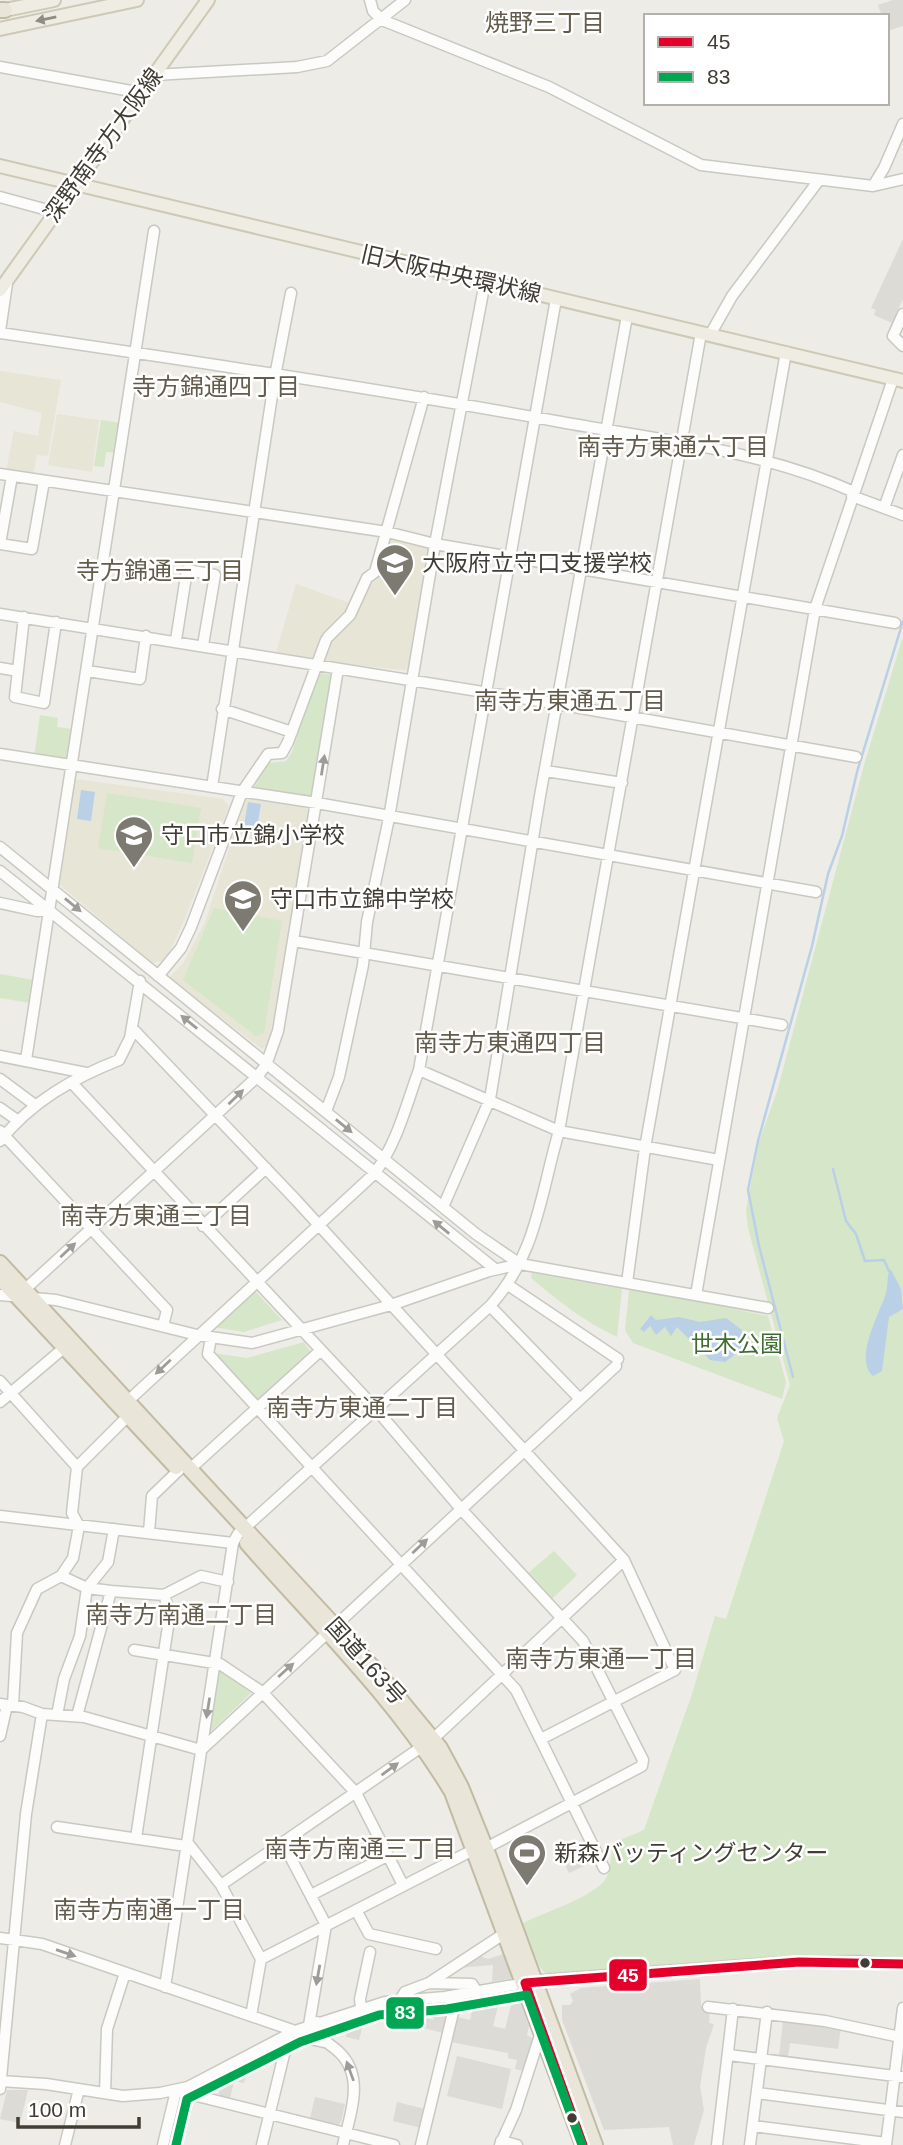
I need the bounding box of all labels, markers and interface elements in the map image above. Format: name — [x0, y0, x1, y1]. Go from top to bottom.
district label: 焼野三丁目 — [485, 9, 605, 36]
one-way arrow — [35, 14, 57, 25]
legend — [644, 14, 889, 105]
text: 45 — [707, 30, 730, 53]
street label: 深野南寺方大阪線 — [38, 63, 168, 227]
text: 83 — [707, 65, 730, 88]
street label: 旧大阪中央環状線 — [358, 241, 544, 307]
district label: 寺方錦通四丁目 — [132, 373, 300, 400]
district label: 南寺方東通六丁目 — [577, 433, 769, 460]
school or university icon: 大阪府立守口支援学校 — [374, 542, 416, 597]
place label: 大阪府立守口支援学校 — [422, 550, 652, 576]
district label: 寺方錦通三丁目 — [76, 557, 244, 584]
district label: 南寺方東通五丁目 — [474, 687, 666, 714]
one-way arrow — [318, 754, 329, 776]
school or university icon: 守口市立錦小学校 — [113, 814, 155, 869]
place label: 守口市立錦小学校 — [161, 822, 345, 848]
school or university icon: 守口市立錦中学校 — [222, 878, 264, 933]
place label: 守口市立錦中学校 — [270, 886, 454, 912]
one-way arrow — [63, 897, 81, 912]
one-way arrow — [181, 1014, 199, 1029]
district label: 南寺方東通四丁目 — [414, 1029, 606, 1056]
one-way arrow — [227, 1089, 245, 1105]
one-way arrow — [334, 1118, 352, 1133]
district label: 南寺方東通三丁目 — [60, 1202, 252, 1229]
one-way arrow — [433, 1220, 451, 1235]
one-way arrow — [59, 1243, 76, 1259]
park label: 世木公園 — [691, 1331, 783, 1357]
one-way arrow — [155, 1359, 172, 1375]
district label: 南寺方東通二丁目 — [266, 1394, 458, 1421]
one-way arrow — [411, 1538, 428, 1554]
district label: 南寺方南通二丁目 — [85, 1601, 277, 1628]
street label: 国道163号 — [320, 1612, 412, 1710]
district label: 南寺方東通一丁目 — [505, 1645, 697, 1672]
one-way arrow — [277, 1662, 295, 1678]
one-way arrow — [202, 1697, 213, 1719]
one-way arrow — [381, 1762, 399, 1776]
sports icon: 新森バッティングセンター — [506, 1832, 548, 1887]
district label: 南寺方南通三丁目 — [264, 1835, 456, 1862]
place label: 新森バッティングセンター — [554, 1840, 829, 1866]
district label: 南寺方南通一丁目 — [53, 1896, 245, 1923]
one-way arrow — [56, 1948, 77, 1958]
unlabelled marker — [858, 1956, 872, 1970]
line badge: 45 — [608, 1958, 648, 1992]
one-way arrow — [312, 1964, 323, 1986]
text: 45 — [617, 1965, 639, 1986]
line badge: 83 — [385, 1996, 425, 2030]
text: 83 — [394, 2002, 416, 2023]
one-way arrow — [344, 2061, 355, 2082]
scale bar — [18, 2086, 138, 2130]
text: 100 m — [28, 2098, 86, 2121]
unlabelled marker — [565, 2111, 579, 2125]

